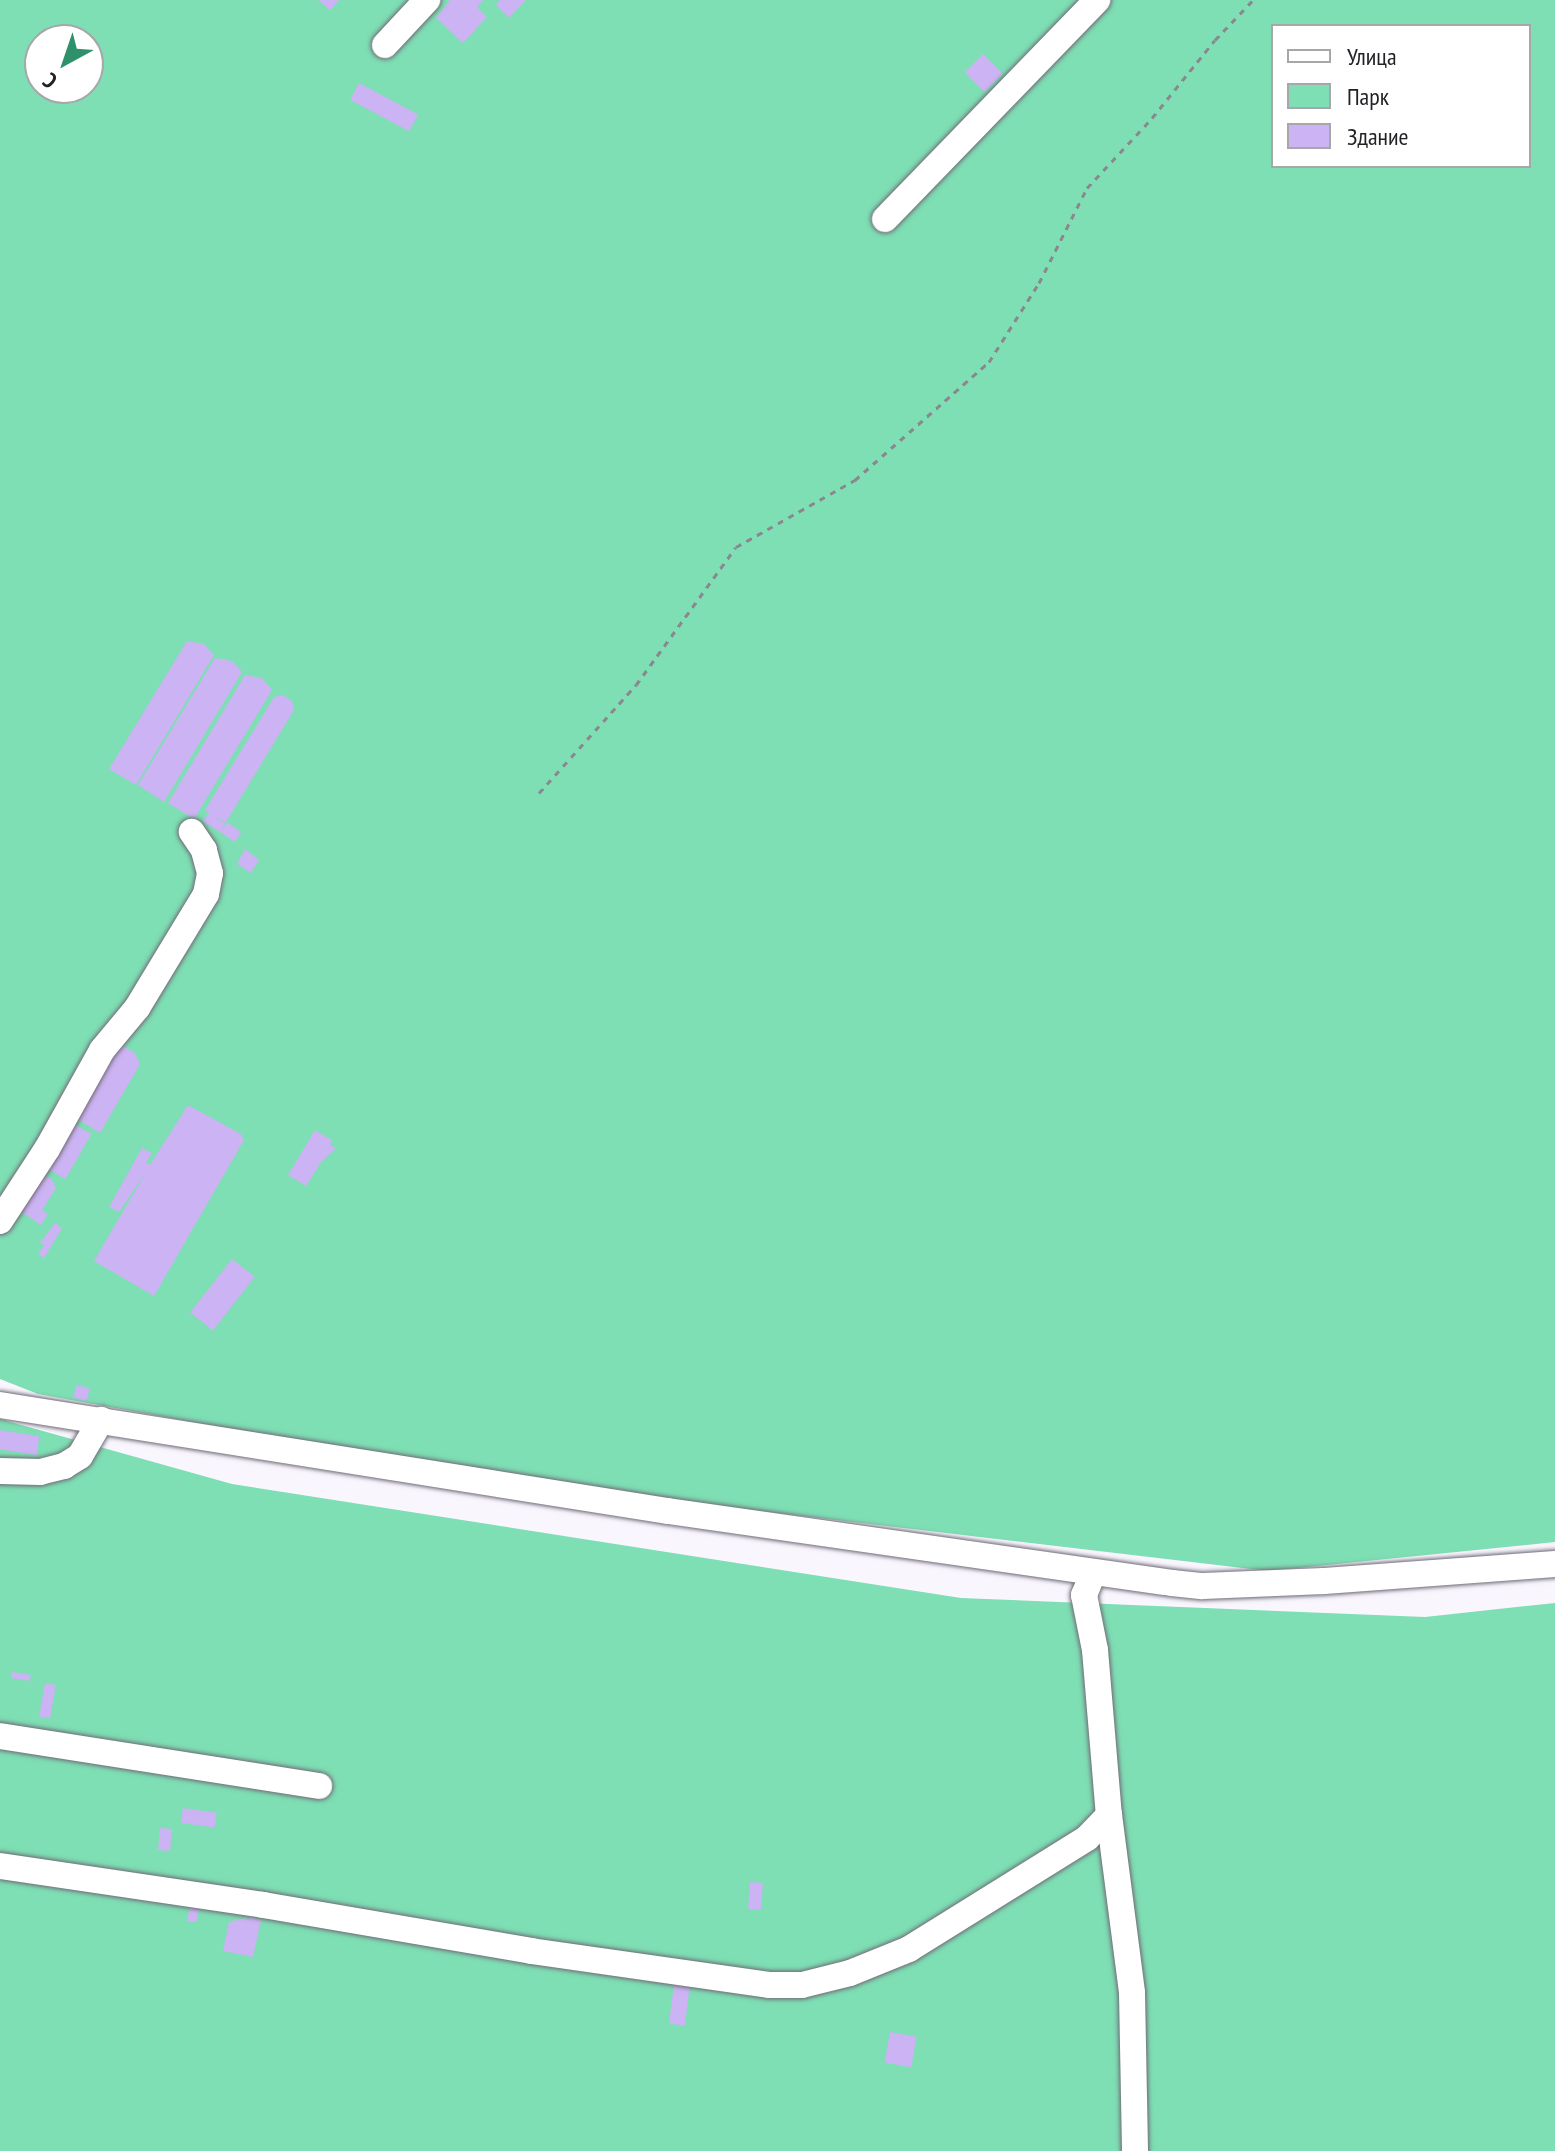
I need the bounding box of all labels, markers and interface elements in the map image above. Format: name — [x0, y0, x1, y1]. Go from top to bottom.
north arrow — [24, 24, 104, 104]
legend — [1271, 24, 1531, 168]
text: Улица — [1347, 41, 1397, 72]
text: С — [37, 67, 63, 95]
text: Парк — [1347, 81, 1389, 112]
text: Здание — [1347, 121, 1408, 152]

